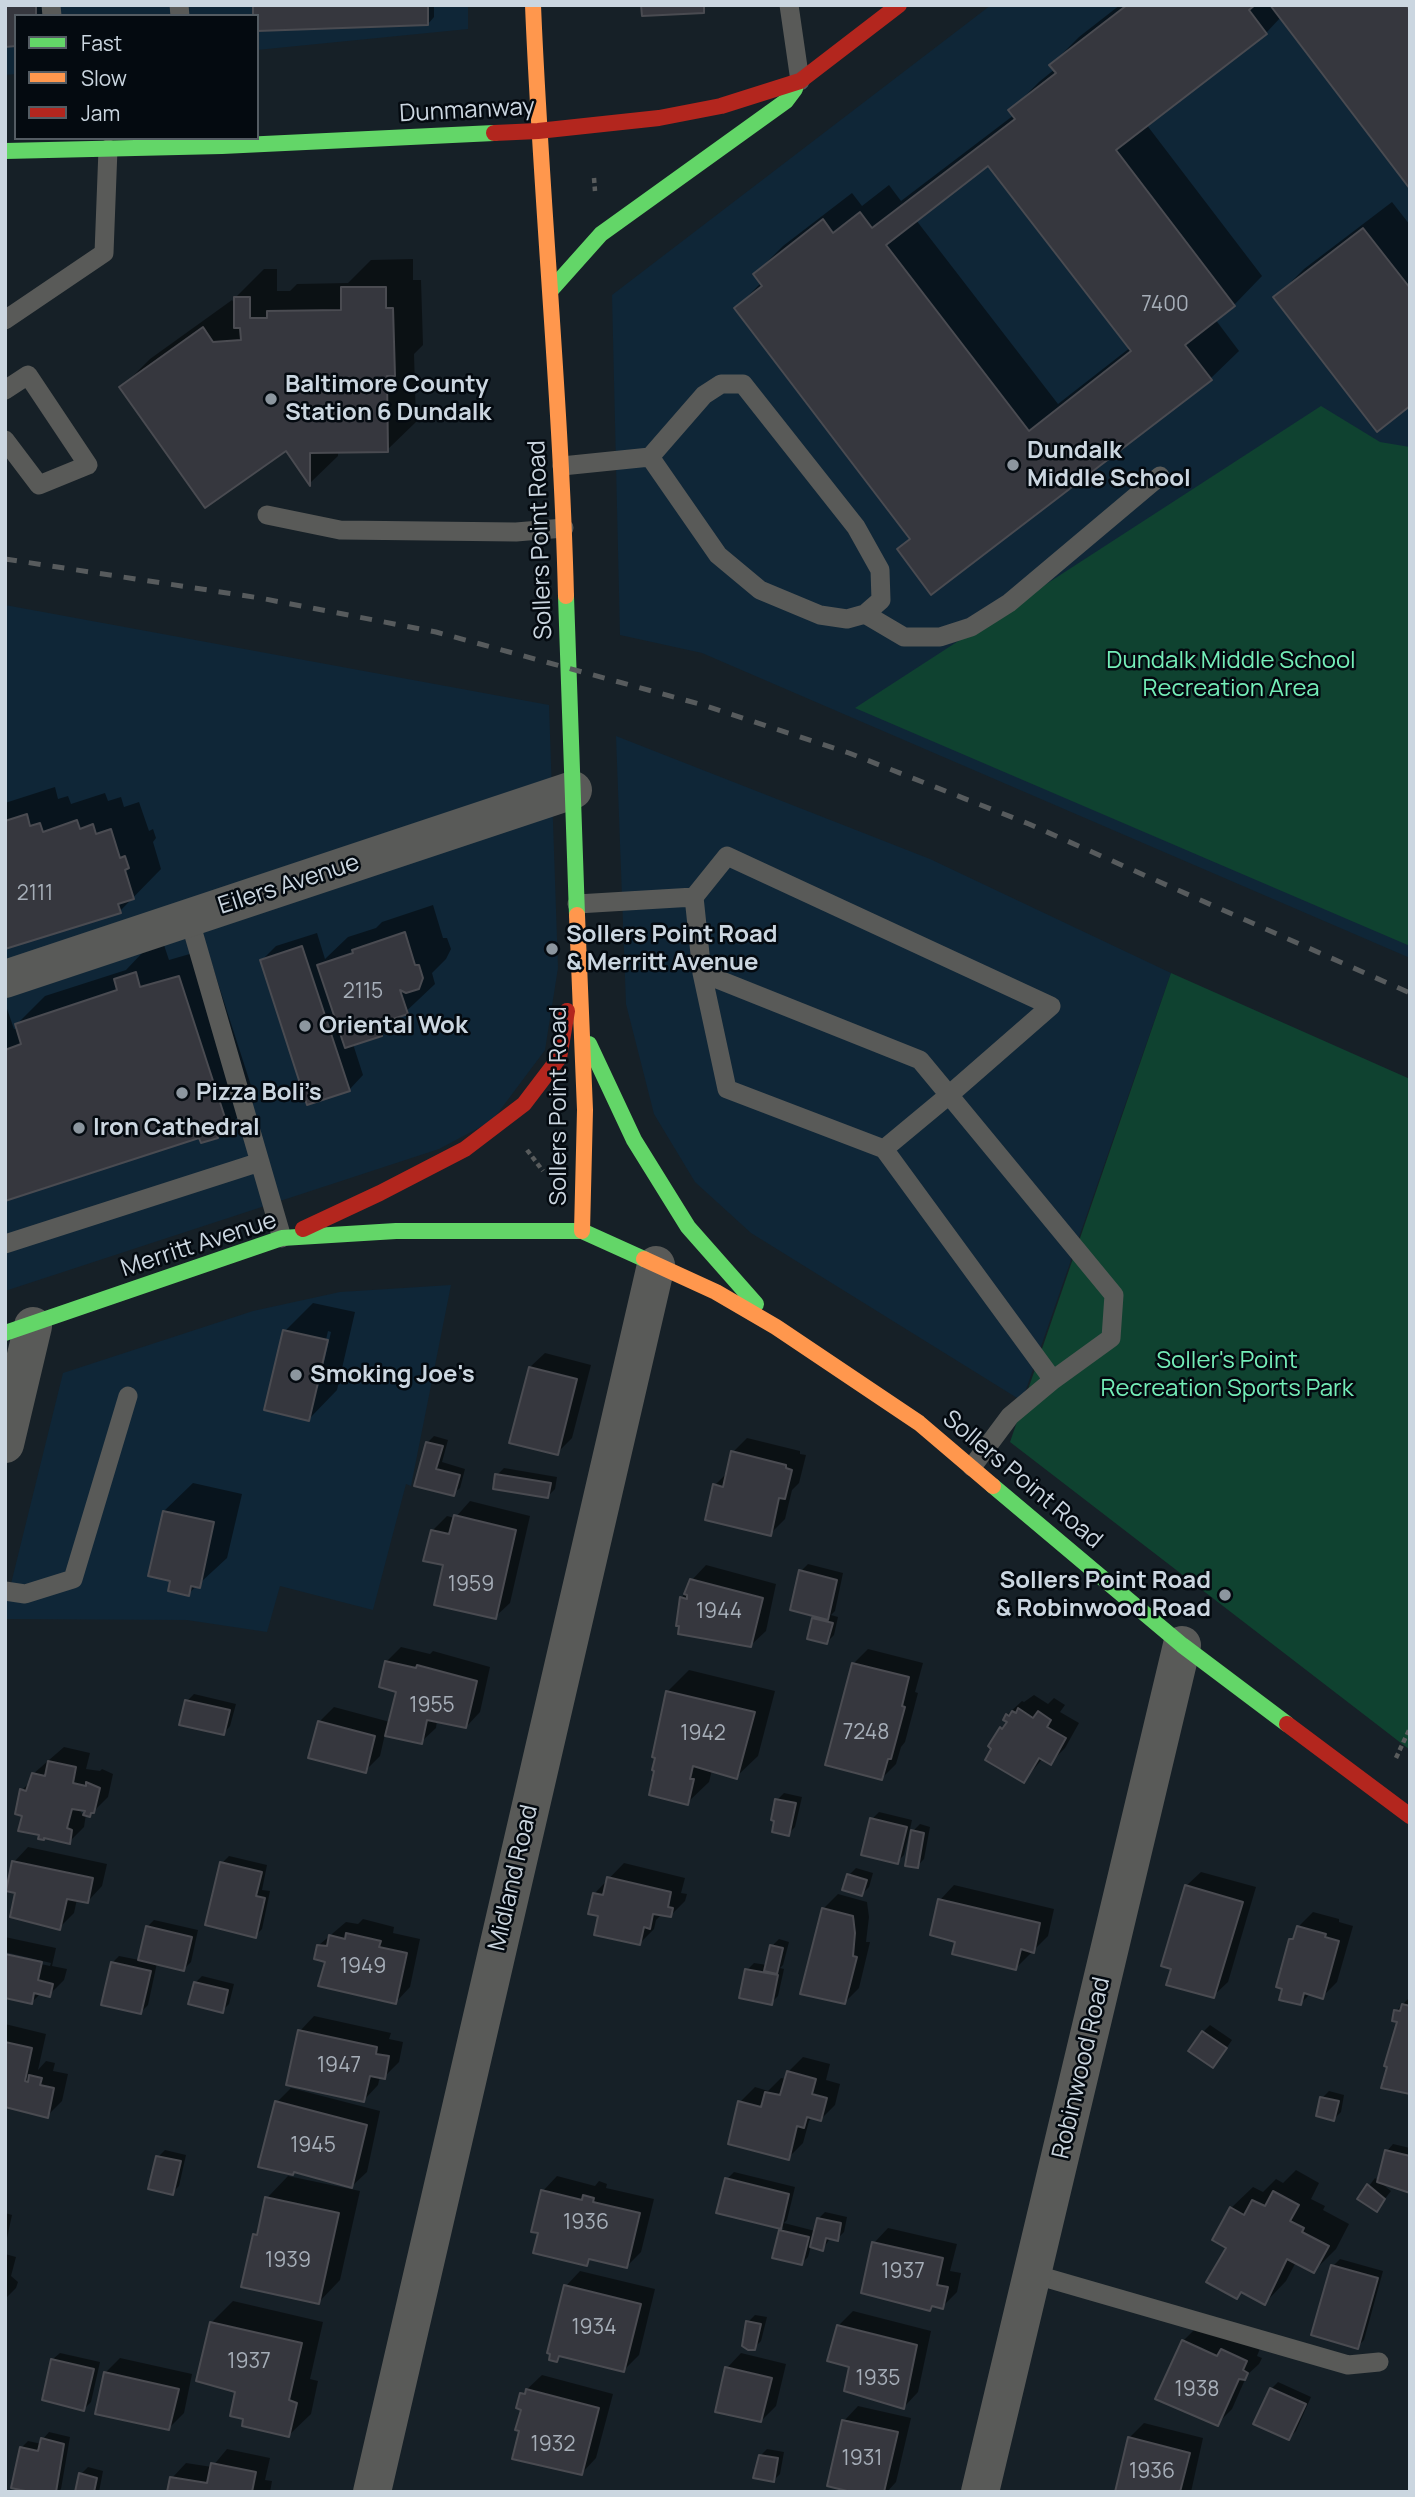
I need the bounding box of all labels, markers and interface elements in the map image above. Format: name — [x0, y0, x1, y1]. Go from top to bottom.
legend — [14, 14, 259, 140]
text: Fast — [81, 29, 122, 57]
text: Slow — [81, 64, 127, 92]
street label: Dunmanway — [399, 93, 535, 129]
text: Jam — [81, 99, 120, 127]
house number: 7400 — [1141, 292, 1189, 318]
place label: Baltimore County Station 6 Dundalk — [285, 371, 491, 427]
marker: Baltimore County Station 6 Dundalk — [263, 391, 279, 407]
place label: Dundalk Middle School — [1027, 437, 1191, 493]
street label: Sollers Point Road — [523, 440, 559, 640]
marker: Dundalk Middle School — [1005, 457, 1021, 473]
park label: Dundalk Middle School Recreation Area — [1106, 647, 1356, 703]
street label: Eilers Avenue — [215, 849, 363, 921]
house number: 2111 — [17, 881, 53, 907]
place label: Sollers Point Road & Merritt Avenue — [566, 921, 778, 977]
marker: Sollers Point Road & Merritt Avenue — [544, 941, 560, 957]
house number: 2115 — [343, 979, 383, 1005]
street label: Sollers Point Road — [545, 1006, 573, 1206]
place label: Oriental Wok — [319, 1012, 468, 1040]
marker: Oriental Wok — [297, 1018, 313, 1034]
place label: Pizza Boli’s — [196, 1079, 322, 1107]
marker: Pizza Boli’s — [174, 1085, 190, 1101]
place label: Iron Cathedral — [93, 1114, 260, 1142]
marker: Iron Cathedral — [71, 1120, 87, 1136]
street label: Merritt Avenue — [118, 1206, 280, 1284]
park label: Soller's Point Recreation Sports Park — [1100, 1347, 1354, 1403]
place label: Smoking Joe's — [310, 1361, 475, 1389]
marker: Smoking Joe's — [288, 1367, 304, 1383]
street label: Sollers Point Road — [936, 1405, 1108, 1555]
place label: Sollers Point Road & Robinwood Road — [996, 1567, 1211, 1623]
house number: 1959 — [448, 1572, 494, 1598]
marker: Sollers Point Road & Robinwood Road — [1217, 1587, 1233, 1603]
house number: 1944 — [696, 1599, 742, 1625]
house number: 1955 — [409, 1693, 455, 1719]
house number: 7248 — [843, 1720, 889, 1746]
house number: 1942 — [680, 1721, 726, 1747]
street label: Midland Road — [483, 1802, 545, 1954]
house number: 1949 — [340, 1954, 386, 1980]
street label: Robinwood Road — [1047, 1974, 1117, 2162]
house number: 1947 — [317, 2053, 361, 2079]
house number: 1945 — [290, 2133, 336, 2159]
house number: 1936 — [563, 2210, 609, 2236]
house number: 1939 — [265, 2248, 311, 2274]
house number: 1937 — [881, 2259, 925, 2285]
house number: 1934 — [571, 2315, 617, 2341]
house number: 1937 — [227, 2349, 271, 2375]
house number: 1935 — [856, 2366, 900, 2392]
house number: 1938 — [1174, 2377, 1220, 2403]
house number: 1932 — [531, 2432, 575, 2458]
house number: 1931 — [841, 2446, 883, 2472]
house number: 1936 — [1129, 2459, 1175, 2485]

